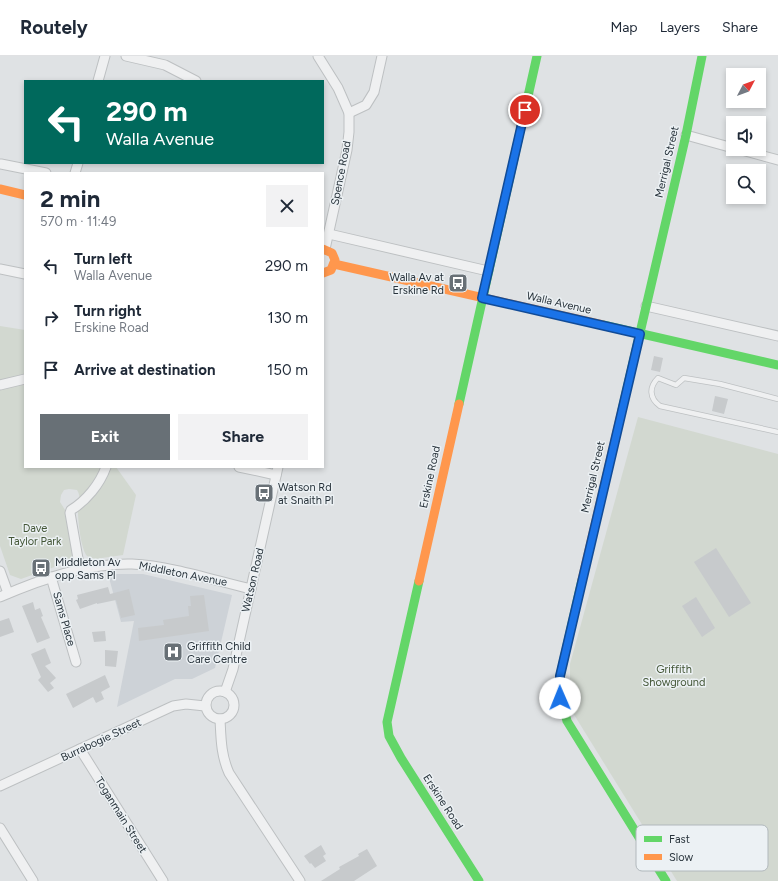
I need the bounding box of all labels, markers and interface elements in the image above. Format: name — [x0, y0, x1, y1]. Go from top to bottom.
text: Routely — [20, 16, 88, 39]
text: Map — [610, 19, 638, 36]
text: Layers — [660, 19, 700, 36]
text: Share — [722, 19, 758, 36]
north arrow — [726, 68, 766, 108]
map controls — [726, 68, 766, 204]
pin — [508, 93, 542, 127]
text: 290 m — [106, 94, 188, 128]
icon: left — [40, 96, 92, 148]
icon: arrive — [514, 99, 536, 121]
button: sound — [726, 116, 766, 156]
street label: Merrigal Street — [652, 125, 682, 199]
text: Walla Avenue — [106, 128, 214, 150]
street label: Spence Road — [328, 140, 354, 206]
button: search — [726, 164, 766, 204]
text: 2 min — [40, 184, 100, 213]
button: close — [266, 185, 308, 227]
text: 570 m · 11:49 — [40, 214, 116, 229]
text: Turn left — [74, 250, 132, 268]
icon: left — [40, 255, 62, 277]
text: 290 m — [265, 257, 308, 275]
text: Walla Avenue — [74, 268, 152, 283]
place label: Walla Av at Erskine Rd — [390, 271, 444, 297]
bus stop icon: Walla Av at Erskine Rd — [447, 272, 469, 294]
street label: Walla Avenue — [525, 289, 593, 317]
text: Turn right — [74, 302, 142, 320]
icon: right — [40, 307, 62, 329]
text: 130 m — [268, 309, 308, 327]
text: Erskine Road — [74, 320, 149, 335]
icon: arrive — [40, 359, 62, 381]
text: Arrive at destination — [74, 361, 215, 379]
text: 150 m — [267, 361, 308, 379]
button: Exit — [40, 414, 170, 460]
button: Share — [178, 414, 308, 460]
street label: Merrigal Street — [578, 440, 608, 514]
street label: Erskine Road — [417, 445, 443, 509]
place label: Watson Rd at Snaith Pl — [278, 481, 333, 507]
bus stop icon: Watson Rd at Snaith Pl — [253, 482, 275, 504]
park label: Dave Taylor Park — [9, 522, 62, 548]
street label: Watson Road — [239, 547, 267, 613]
place label: Middleton Av opp Sams Pl — [55, 556, 121, 582]
bus stop icon: Middleton Av opp Sams Pl — [30, 557, 52, 579]
street label: Middleton Avenue — [138, 559, 228, 589]
street label: Sams Place — [50, 590, 78, 648]
place label: Griffith Child Care Centre — [187, 640, 251, 666]
hospital icon: Griffith Child Care Centre — [162, 641, 184, 663]
park label: Griffith Showground — [643, 663, 705, 689]
position arrow — [539, 677, 581, 719]
street label: Burrabogie Street — [59, 716, 143, 764]
street label: Erskine Road — [420, 772, 466, 832]
street label: Toganmain Street — [92, 775, 150, 855]
legend — [636, 825, 768, 871]
text: Fast — [669, 833, 690, 846]
text: Slow — [669, 851, 693, 864]

